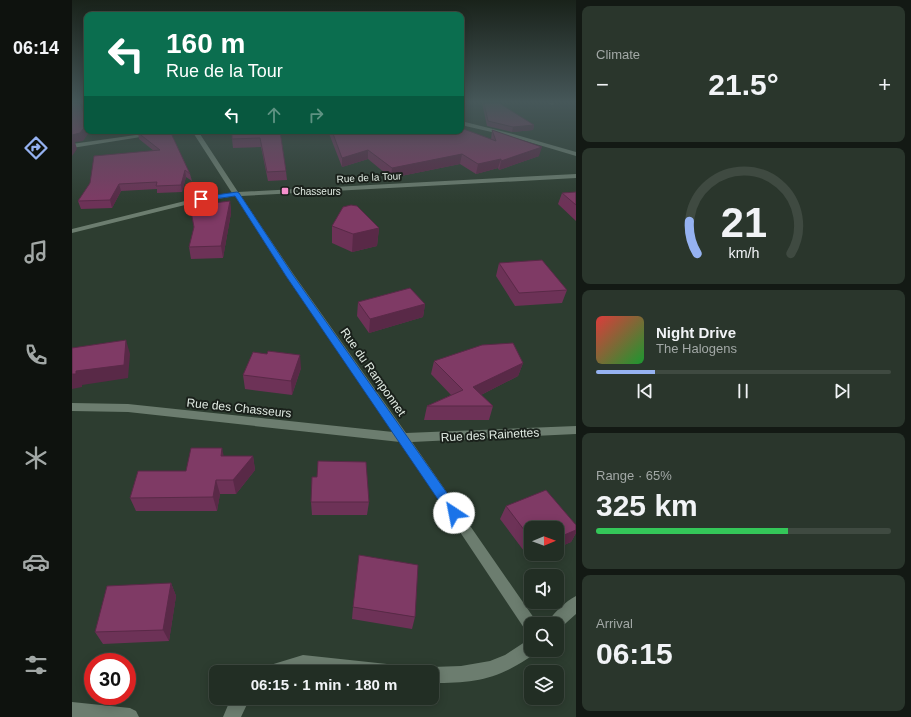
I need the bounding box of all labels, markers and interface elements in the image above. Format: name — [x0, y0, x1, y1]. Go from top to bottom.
icon: left — [100, 28, 152, 80]
text: 160 m — [166, 28, 245, 59]
text: 06:14 — [13, 38, 59, 58]
text: Climate — [596, 47, 640, 62]
text: Rue de la Tour — [166, 61, 283, 81]
text: 21.5° — [708, 68, 779, 101]
text: − — [596, 72, 609, 97]
text: + — [878, 72, 891, 97]
icon: left — [221, 104, 243, 126]
icon: ahead — [263, 104, 285, 126]
icon: right — [305, 104, 327, 126]
icon: directions — [22, 134, 50, 162]
street label: Rue de la Tour — [336, 170, 402, 185]
pin — [184, 182, 218, 216]
marker: Chasseurs — [280, 186, 290, 196]
place label: Chasseurs — [293, 186, 341, 197]
icon: arrive — [190, 188, 212, 210]
text: 21 — [720, 199, 767, 246]
icon: music — [22, 238, 50, 266]
text: km/h — [728, 245, 759, 261]
text: Night Drive — [656, 324, 736, 341]
street label: Rue du Ramponnet — [337, 325, 409, 419]
icon: phone — [22, 341, 50, 369]
text: The Halogens — [656, 341, 737, 356]
icon: previous — [634, 380, 656, 402]
icon: pause — [732, 380, 754, 402]
icon: next — [831, 380, 853, 402]
street label: Rue des Chasseurs — [186, 396, 292, 420]
street label: Rue des Rainettes — [440, 425, 540, 445]
icon: climate — [22, 444, 50, 472]
text: Range · 65% — [596, 468, 672, 483]
text: 325 km — [596, 489, 698, 522]
position arrow — [433, 492, 475, 534]
north arrow — [524, 521, 564, 561]
map controls — [524, 521, 564, 705]
icon: car — [22, 548, 50, 576]
button: sound — [524, 569, 564, 609]
text: Arrival — [596, 616, 633, 631]
button: search — [524, 617, 564, 657]
text: 06:15 — [596, 637, 673, 670]
icon: filters — [22, 651, 50, 679]
speed limit sign: 30 — [84, 653, 136, 705]
button: layers — [524, 665, 564, 705]
text: 06:15 · 1 min · 180 m — [251, 676, 397, 693]

